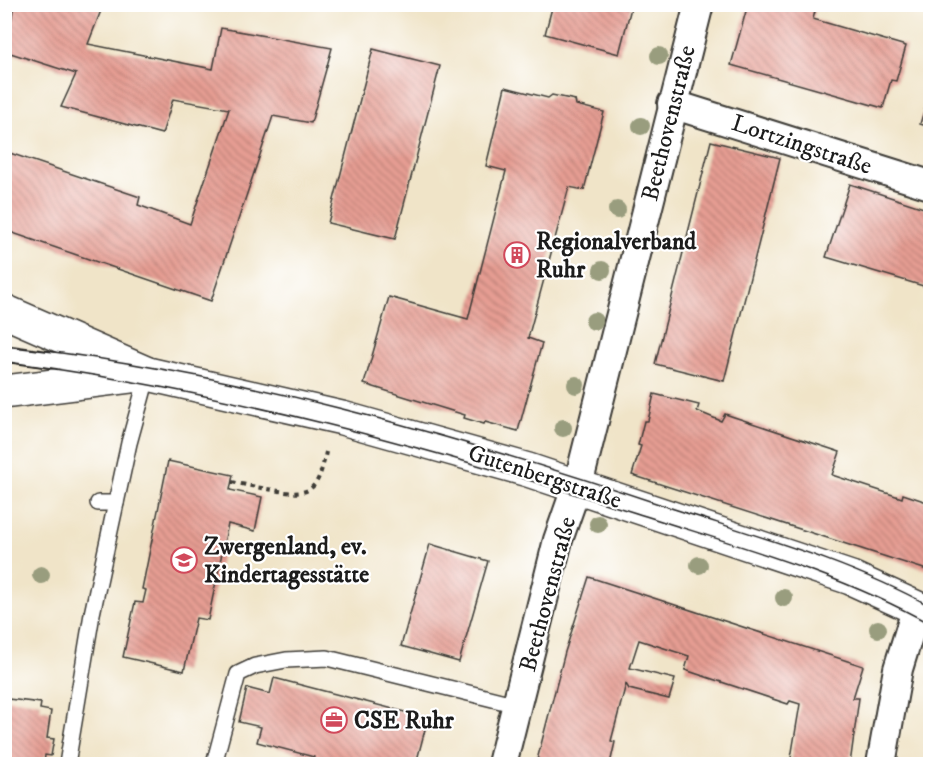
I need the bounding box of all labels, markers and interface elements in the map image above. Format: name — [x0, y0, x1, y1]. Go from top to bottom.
street label: Beethovenstraße — [635, 42, 703, 204]
street label: Lortzingstraße — [728, 108, 876, 182]
place label: Regionalverband Ruhr — [536, 227, 697, 285]
building icon: Regionalverband Ruhr — [502, 240, 532, 270]
street label: Gutenbergstraße — [464, 438, 625, 516]
street label: Beethovenstraße — [513, 513, 583, 675]
place label: Zwergenland, ev. Kindertagesstätte — [204, 532, 369, 590]
school or university icon: Zwergenland, ev. Kindertagesstätte — [169, 545, 199, 575]
office icon: CSE Ruhr — [319, 705, 349, 735]
place label: CSE Ruhr — [354, 706, 455, 736]

